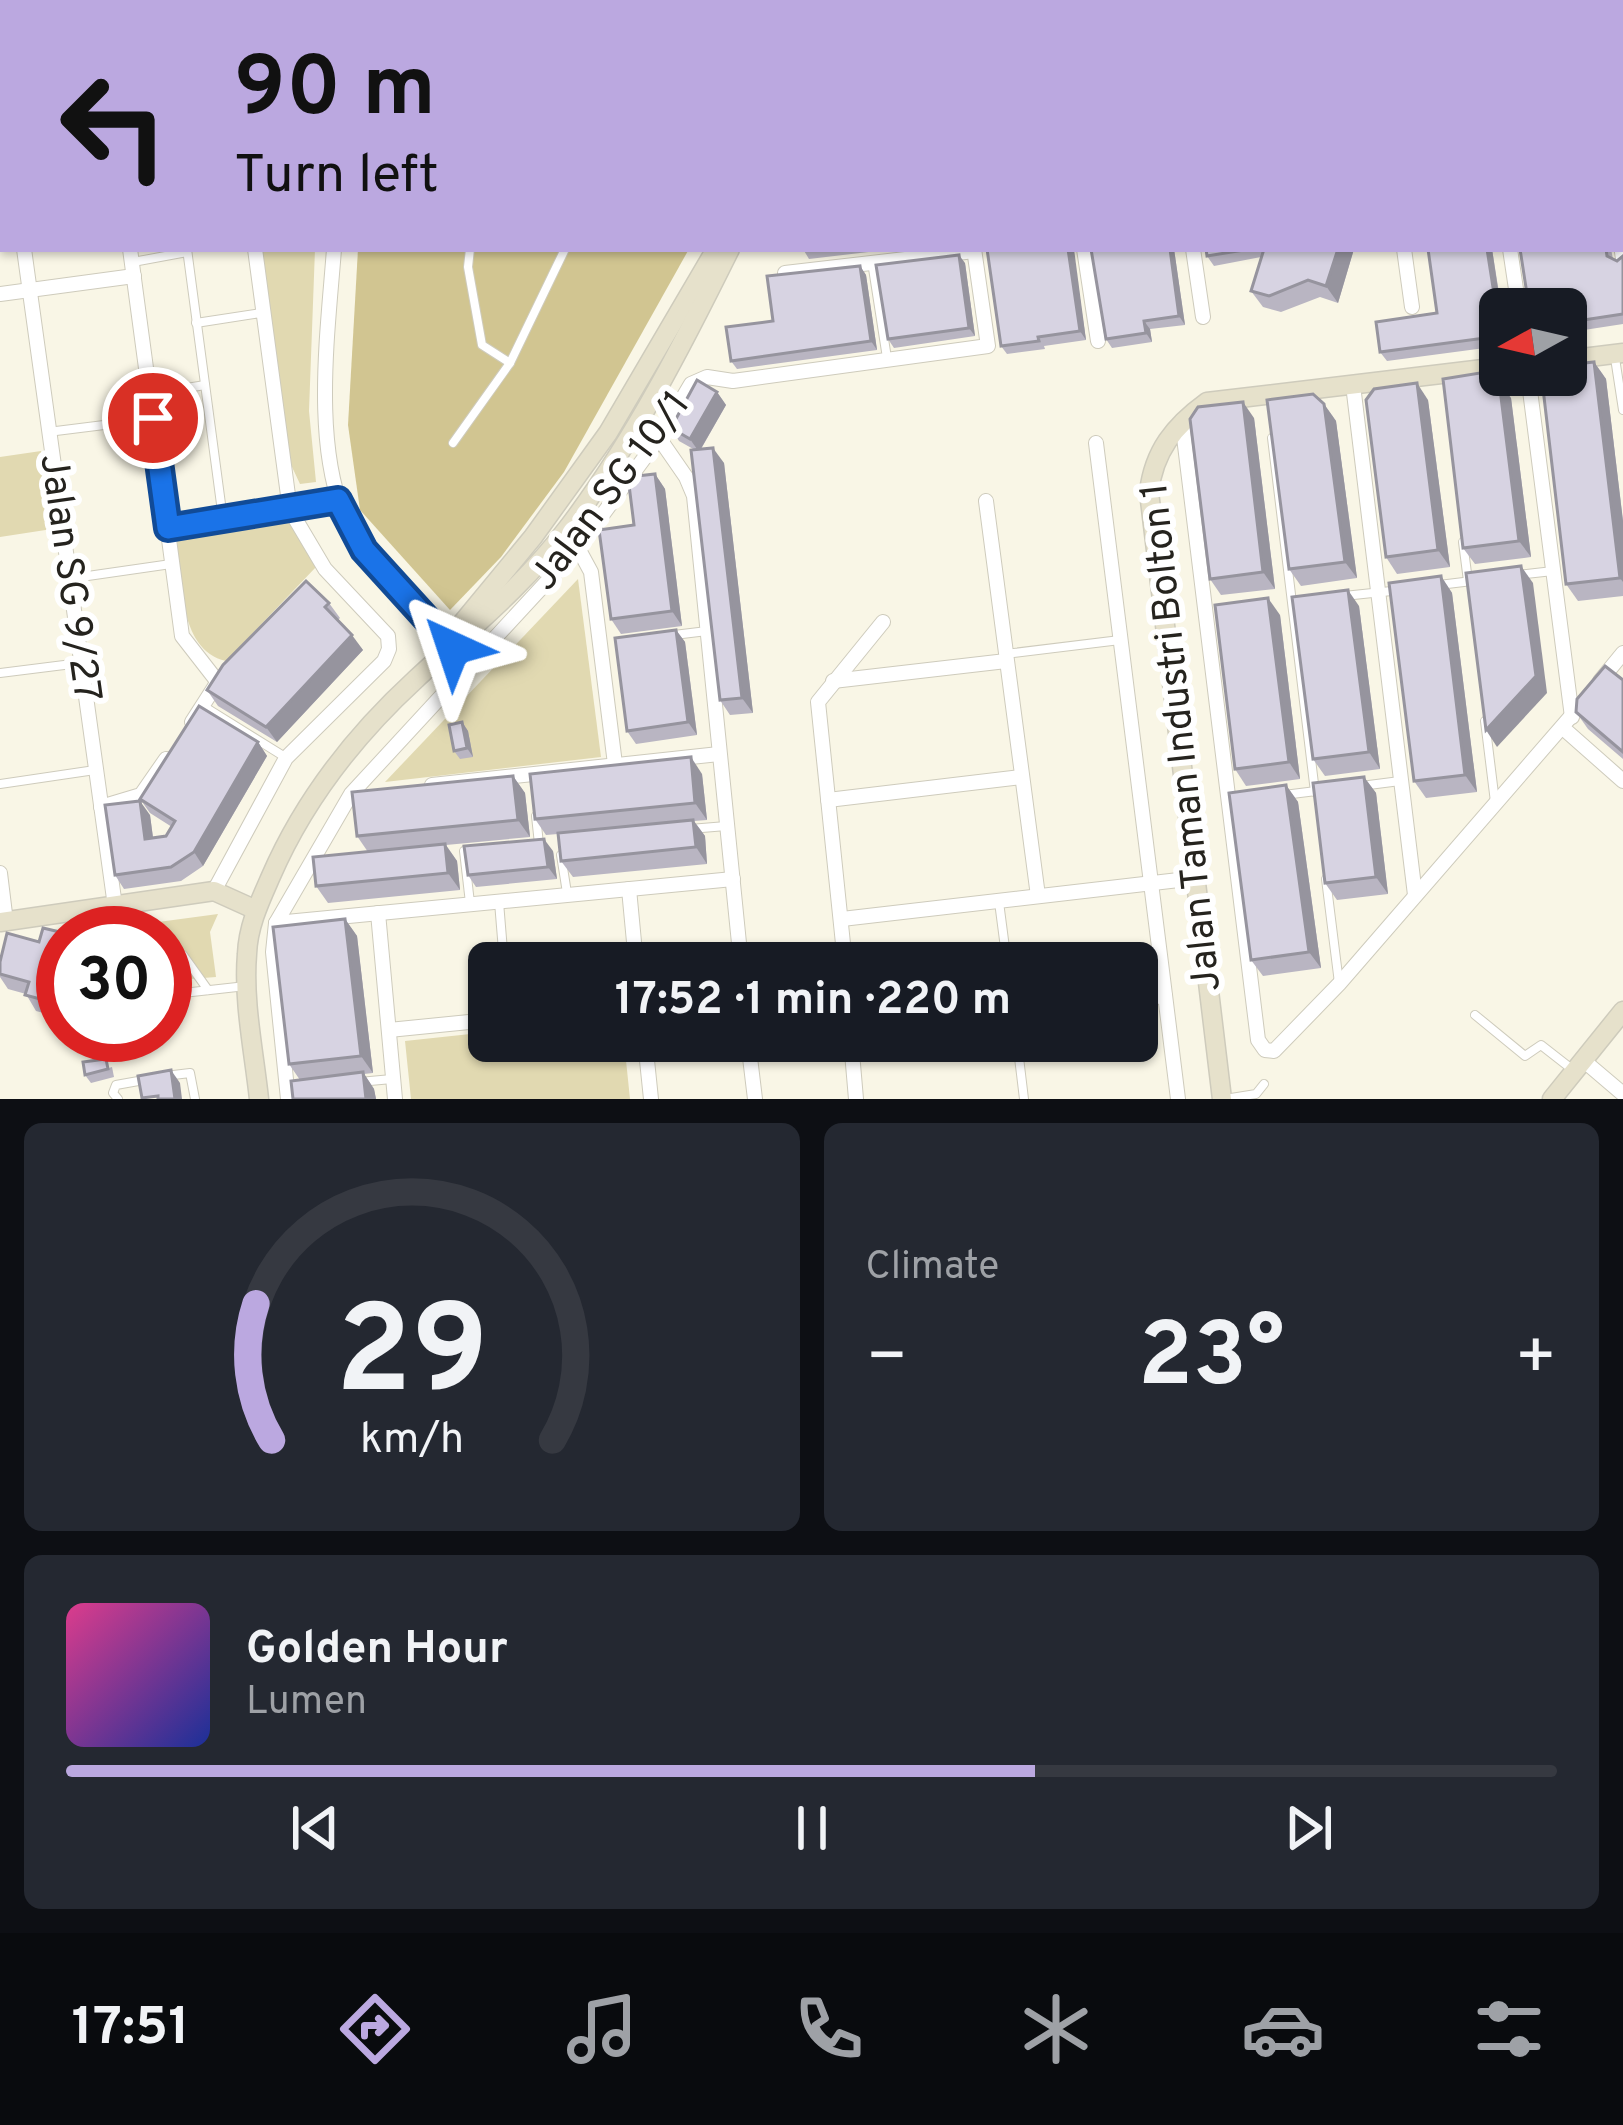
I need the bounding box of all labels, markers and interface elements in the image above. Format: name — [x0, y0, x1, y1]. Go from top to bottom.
text: 90 m — [234, 39, 436, 145]
icon: left — [36, 48, 192, 204]
text: Turn left — [234, 143, 439, 212]
north arrow — [1479, 288, 1587, 396]
map controls — [1479, 288, 1587, 396]
pin — [102, 367, 204, 469]
street label: Jalan SG 10/1 — [521, 383, 703, 601]
icon: arrive — [120, 385, 186, 451]
street label: Jalan SG 9/27 — [26, 451, 110, 705]
street label: Jalan Taman Industri Bolton 1 — [1132, 480, 1234, 994]
position arrow — [390, 585, 516, 711]
speed limit sign: 30 — [36, 906, 192, 1062]
text: 17:52 · 1 min · 220 m — [615, 973, 1011, 1030]
text: Climate — [866, 1244, 999, 1293]
text: 29 — [335, 1279, 488, 1437]
text: 23° — [1138, 1304, 1284, 1417]
text: − — [866, 1319, 908, 1402]
text: + — [1514, 1319, 1557, 1402]
text: km/h — [360, 1414, 464, 1468]
text: Golden Hour — [246, 1622, 508, 1679]
text: Lumen — [246, 1679, 367, 1728]
icon: previous — [282, 1795, 348, 1861]
icon: pause — [779, 1795, 845, 1861]
icon: next — [1276, 1795, 1342, 1861]
icon: directions — [333, 1987, 417, 2071]
icon: music — [560, 1987, 644, 2071]
icon: phone — [787, 1987, 871, 2071]
icon: climate — [1014, 1987, 1098, 2071]
icon: car — [1241, 1987, 1325, 2071]
icon: filters — [1467, 1987, 1551, 2071]
text: 17:51 — [71, 1995, 190, 2064]

